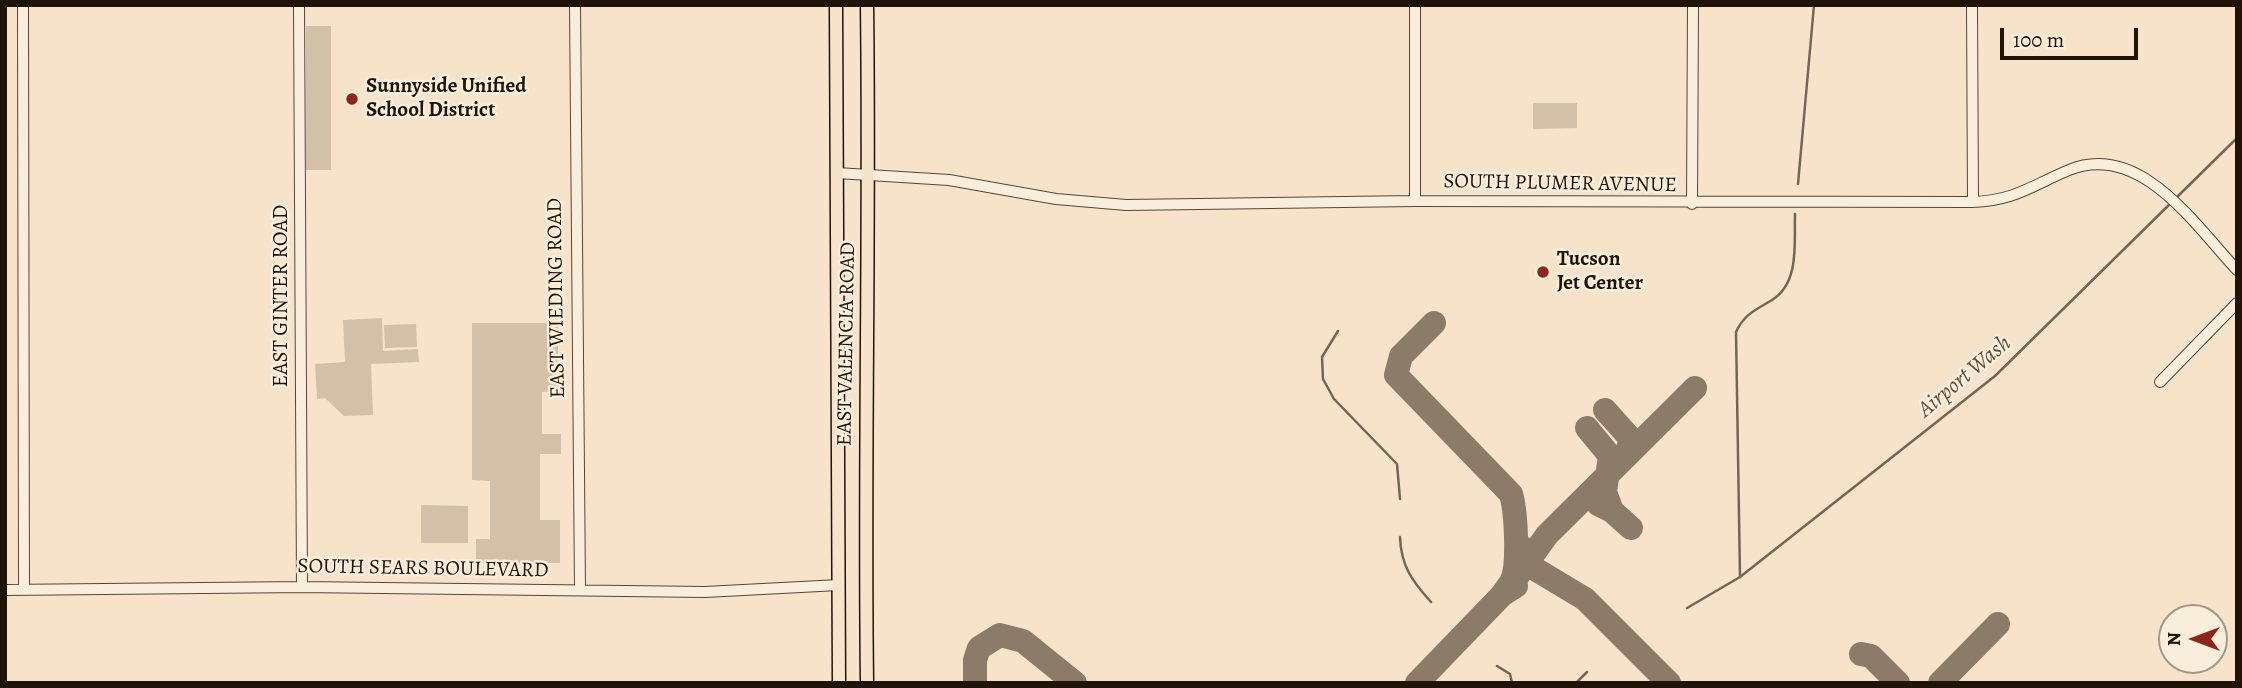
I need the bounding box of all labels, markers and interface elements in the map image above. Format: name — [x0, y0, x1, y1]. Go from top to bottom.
scale bar — [2004, 14, 2142, 58]
text: 100 m — [2013, 26, 2064, 54]
place label: Sunnyside Unified School District — [366, 74, 527, 124]
marker: Sunnyside Unified School District — [344, 91, 360, 107]
street label: SOUTH PLUMER AVENUE — [1443, 169, 1677, 199]
street label: EAST WIEDING ROAD — [543, 198, 571, 398]
street label: EAST GINTER ROAD — [269, 205, 295, 387]
street label: EAST VALENCIA ROAD — [833, 242, 861, 446]
place label: Tucson Jet Center — [1557, 247, 1643, 297]
marker: Tucson Jet Center — [1535, 264, 1551, 280]
water label: Airport Wash — [1913, 330, 2017, 424]
street label: SOUTH SEARS BOULEVARD — [297, 554, 549, 584]
north arrow — [2158, 604, 2228, 674]
text: N — [2161, 632, 2187, 646]

